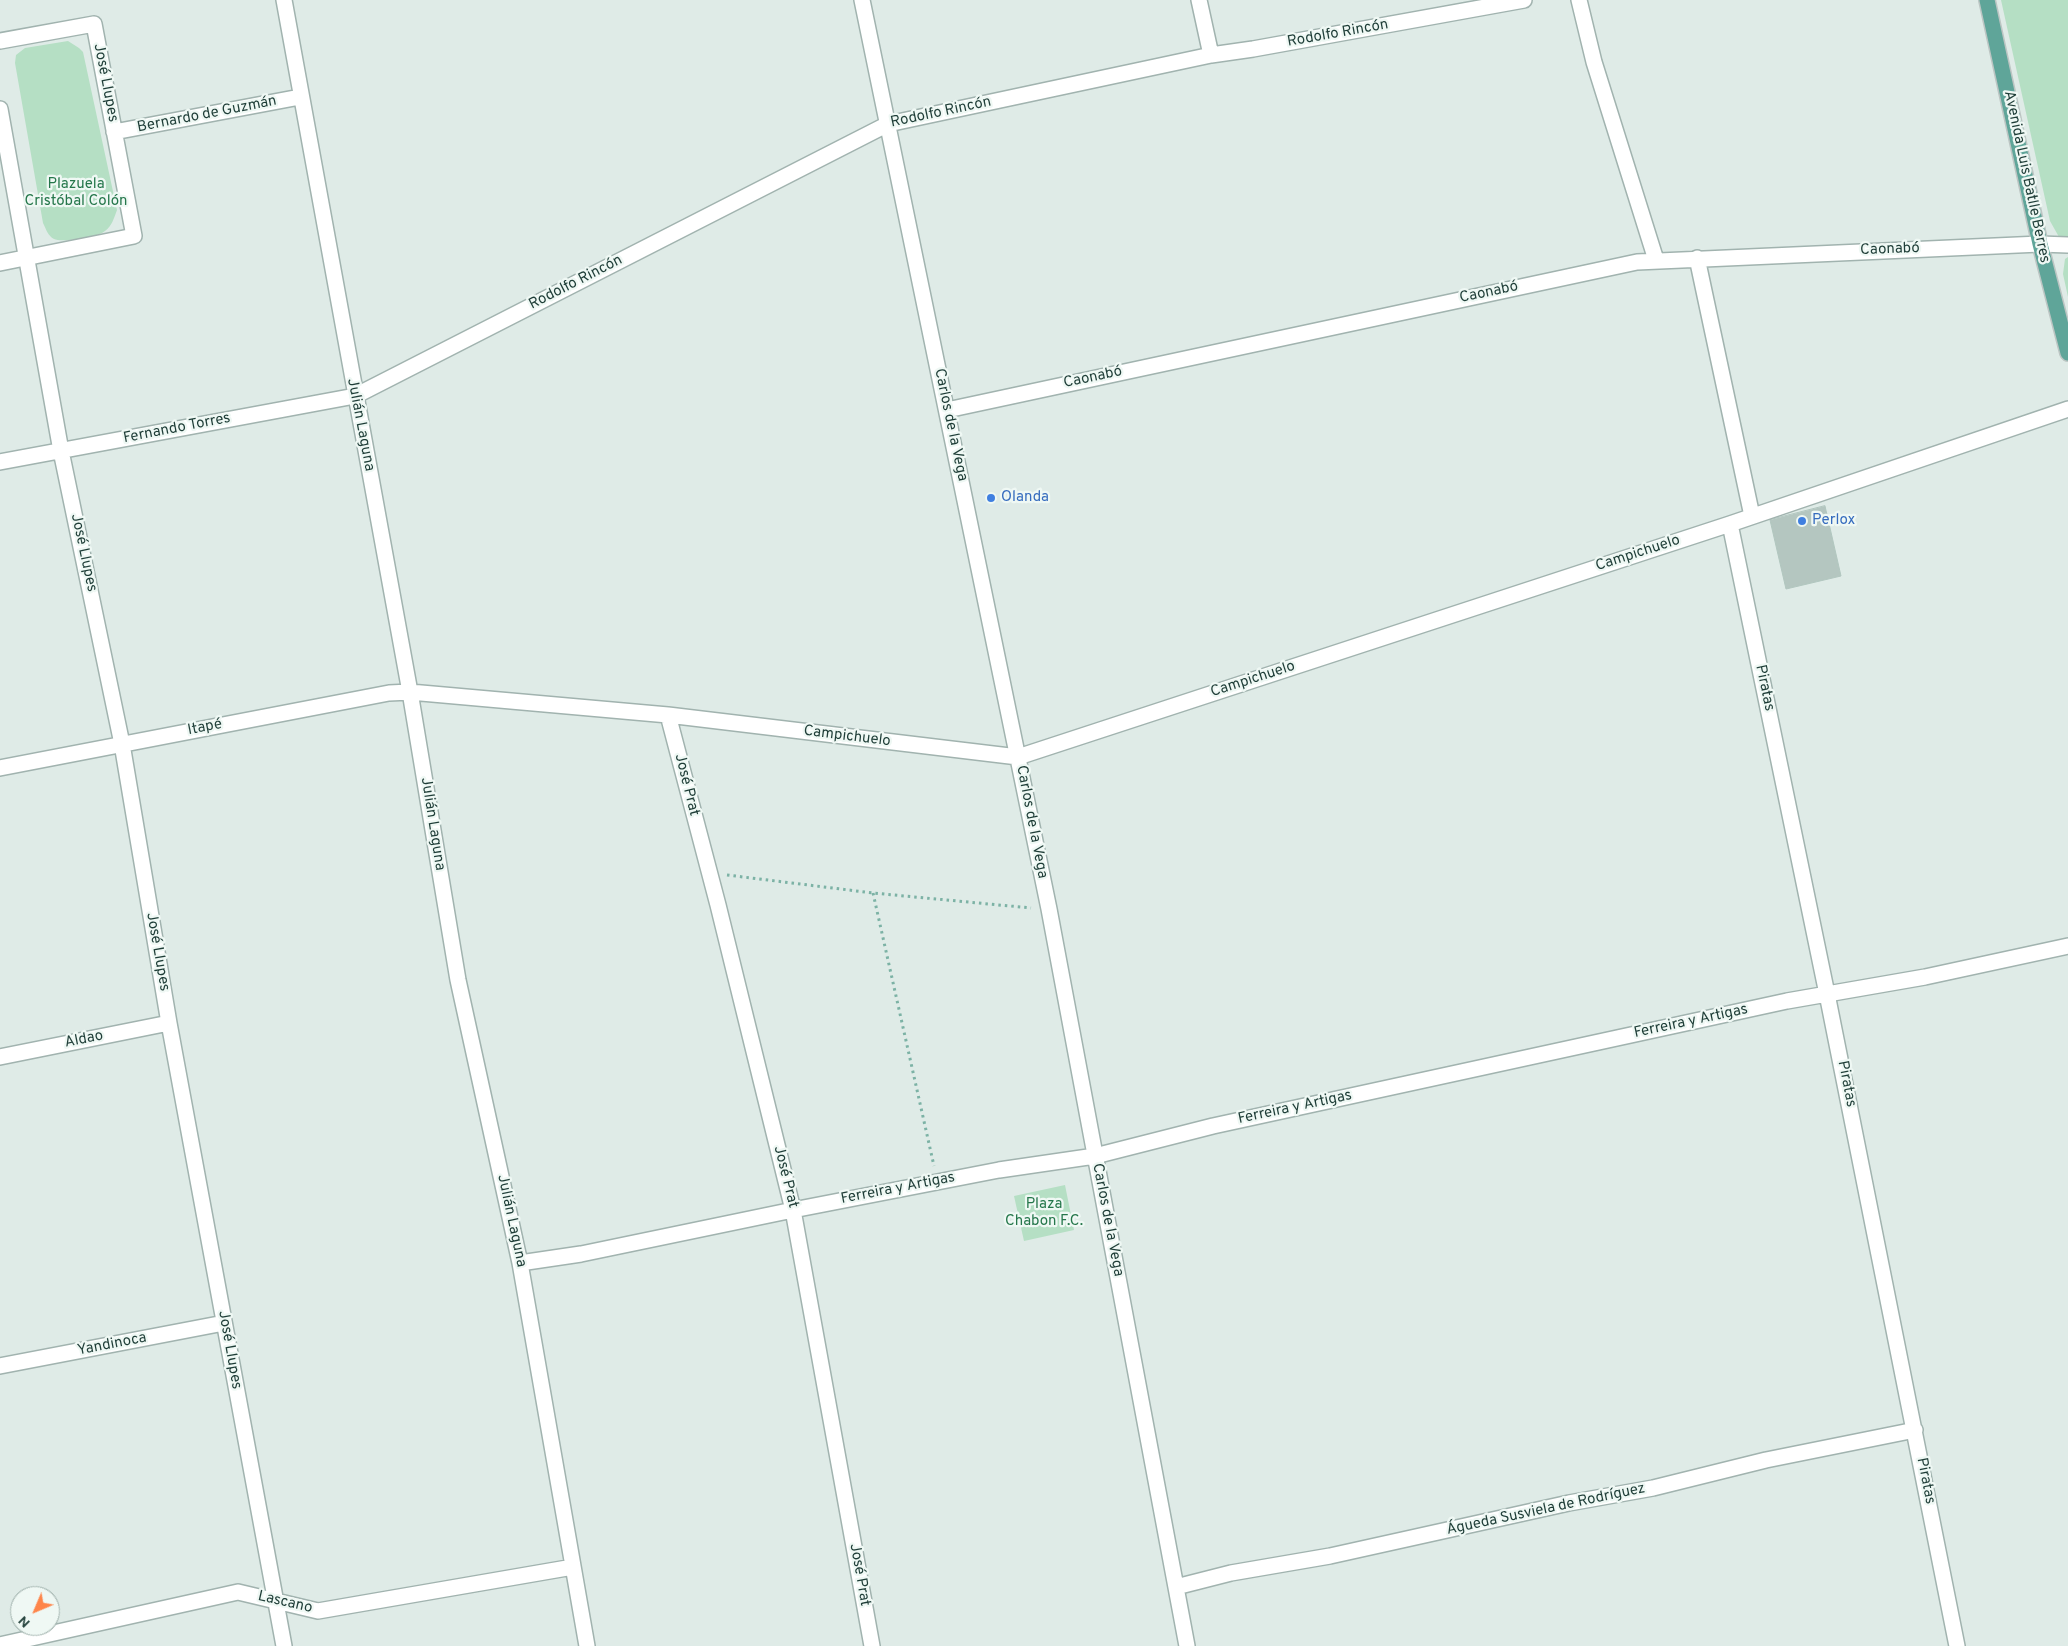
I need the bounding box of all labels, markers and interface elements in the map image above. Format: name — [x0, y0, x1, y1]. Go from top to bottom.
street label: Rodolfo Rincón — [1286, 16, 1390, 52]
street label: José Llupes — [89, 42, 121, 124]
street label: Avenida Luis Batlle Berres — [1999, 89, 2053, 265]
street label: Bernardo de Guzmán — [136, 93, 278, 137]
street label: Rodolfo Rincón — [889, 94, 993, 132]
park label: Plazuela Cristóbal Colón — [25, 176, 127, 211]
street label: Caonabó — [1860, 240, 1920, 260]
street label: Rodolfo Rincón — [526, 252, 626, 314]
street label: Caonabó — [1458, 278, 1520, 308]
street label: Caonabó — [1062, 363, 1124, 393]
street label: Carlos de la Vega — [929, 367, 971, 483]
street label: Julián Laguna — [342, 377, 378, 473]
street label: Fernando Torres — [122, 410, 232, 448]
place label: Olanda — [1001, 489, 1049, 507]
marker: Olanda — [985, 492, 997, 504]
street label: José Llupes — [66, 512, 100, 594]
place label: Perlox — [1812, 512, 1855, 530]
marker: Perlox — [1796, 515, 1808, 527]
street label: Campichuelo — [1594, 532, 1682, 576]
street label: Campichuelo — [1209, 658, 1297, 702]
street label: Piratas — [1750, 663, 1778, 713]
street label: Itapé — [186, 716, 224, 740]
street label: Campichuelo — [802, 723, 892, 751]
street label: José Prat — [670, 752, 702, 818]
street label: Carlos de la Vega — [1011, 764, 1051, 880]
street label: Julián Laguna — [416, 776, 448, 872]
street label: José Llupes — [141, 911, 173, 993]
street label: Ferreira y Artigas — [1632, 1001, 1750, 1043]
street label: Aldao — [63, 1027, 105, 1053]
street label: Piratas — [1833, 1059, 1859, 1109]
street label: Ferreira y Artigas — [1236, 1087, 1354, 1129]
street label: José Prat — [769, 1144, 801, 1210]
street label: Carlos de la Vega — [1087, 1162, 1127, 1278]
street label: Ferreira y Artigas — [839, 1169, 957, 1209]
street label: Julián Laguna — [492, 1173, 530, 1269]
park label: Plaza Chabon F.C. — [1005, 1196, 1083, 1231]
street label: José Llupes — [213, 1309, 245, 1391]
street label: Yandinoca — [76, 1329, 148, 1361]
street label: Piratas — [1912, 1456, 1938, 1506]
street label: Águeda Susviela de Rodríguez — [1445, 1480, 1647, 1540]
street label: José Prat — [845, 1542, 873, 1608]
north arrow — [10, 1586, 60, 1636]
street label: Lascano — [256, 1588, 314, 1618]
text: N — [15, 1612, 34, 1631]

